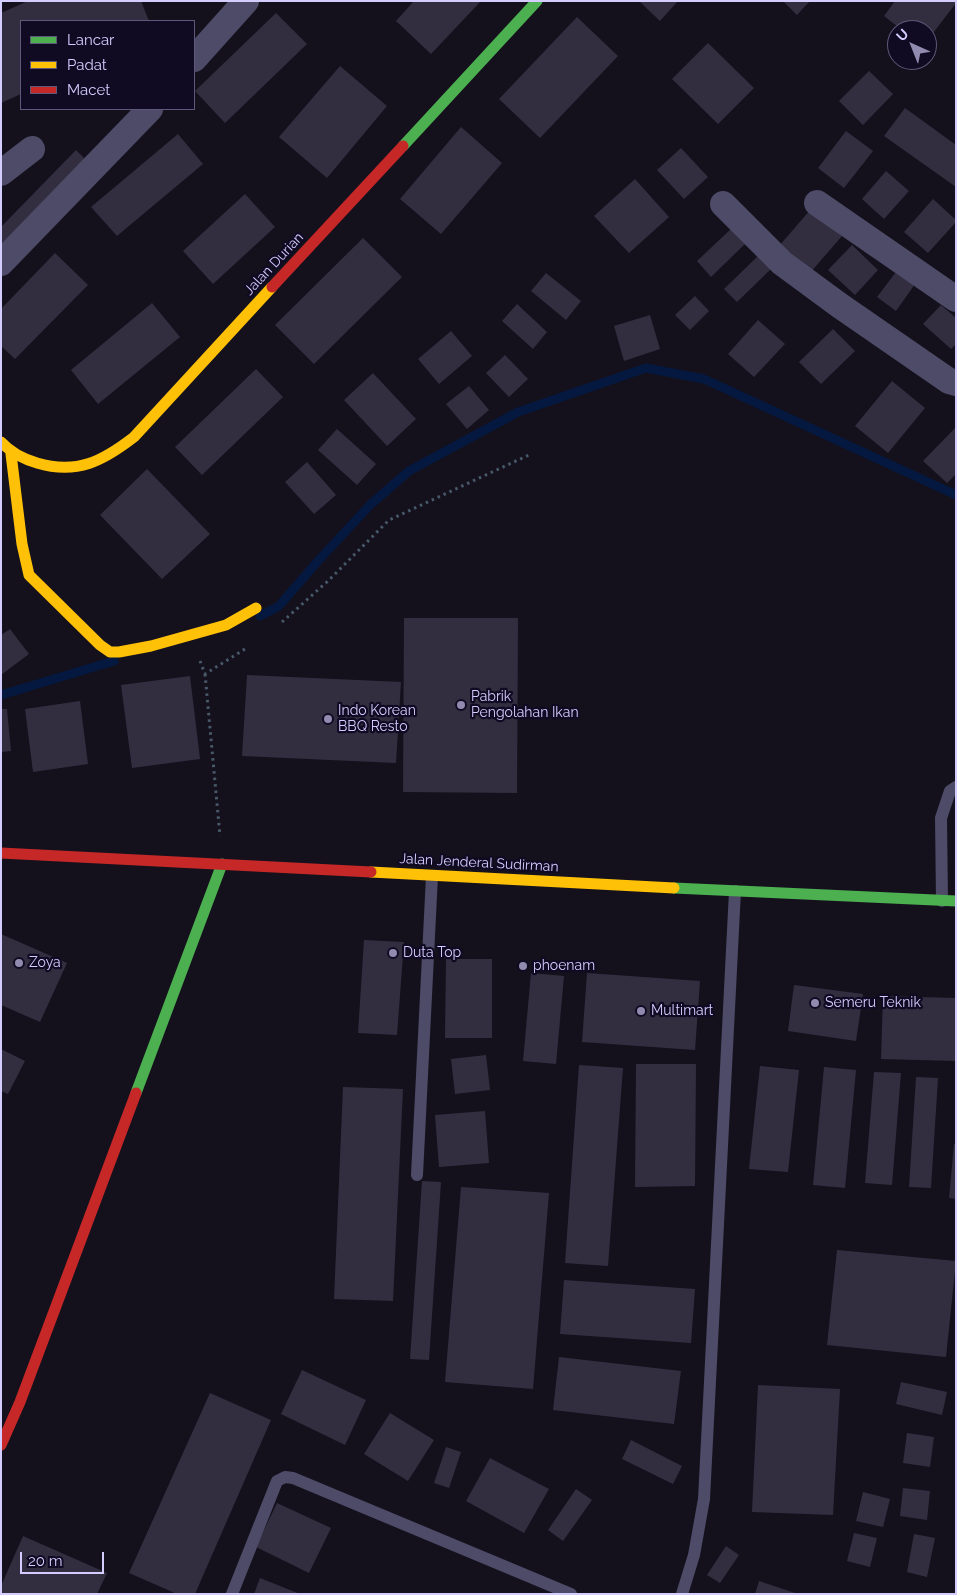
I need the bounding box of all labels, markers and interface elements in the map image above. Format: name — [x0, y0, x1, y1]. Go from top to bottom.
legend — [20, 20, 195, 110]
north arrow — [887, 20, 937, 70]
text: U — [893, 26, 912, 44]
text: Lancar — [67, 31, 114, 49]
text: Padat — [67, 56, 107, 74]
text: Macet — [67, 81, 110, 99]
street label: Jalan Durian — [241, 229, 307, 299]
place label: Pabrik Pengolahan Ikan — [471, 689, 579, 722]
marker: Pabrik Pengolahan Ikan — [455, 699, 467, 711]
place label: Indo Korean BBQ Resto — [338, 703, 416, 736]
marker: Indo Korean BBQ Resto — [322, 713, 334, 725]
street label: Jalan Jenderal Sudirman — [399, 850, 559, 876]
place label: Duta Top — [403, 945, 461, 961]
marker: Duta Top — [387, 947, 399, 959]
place label: Zoya — [29, 955, 61, 971]
marker: Zoya — [13, 957, 25, 969]
place label: phoenam — [533, 958, 595, 974]
marker: phoenam — [517, 960, 529, 972]
place label: Semeru Teknik — [825, 995, 921, 1011]
marker: Semeru Teknik — [809, 997, 821, 1009]
place label: Multimart — [651, 1003, 713, 1019]
marker: Multimart — [635, 1005, 647, 1017]
scale bar — [22, 1542, 106, 1574]
text: 20 m — [28, 1552, 63, 1570]

